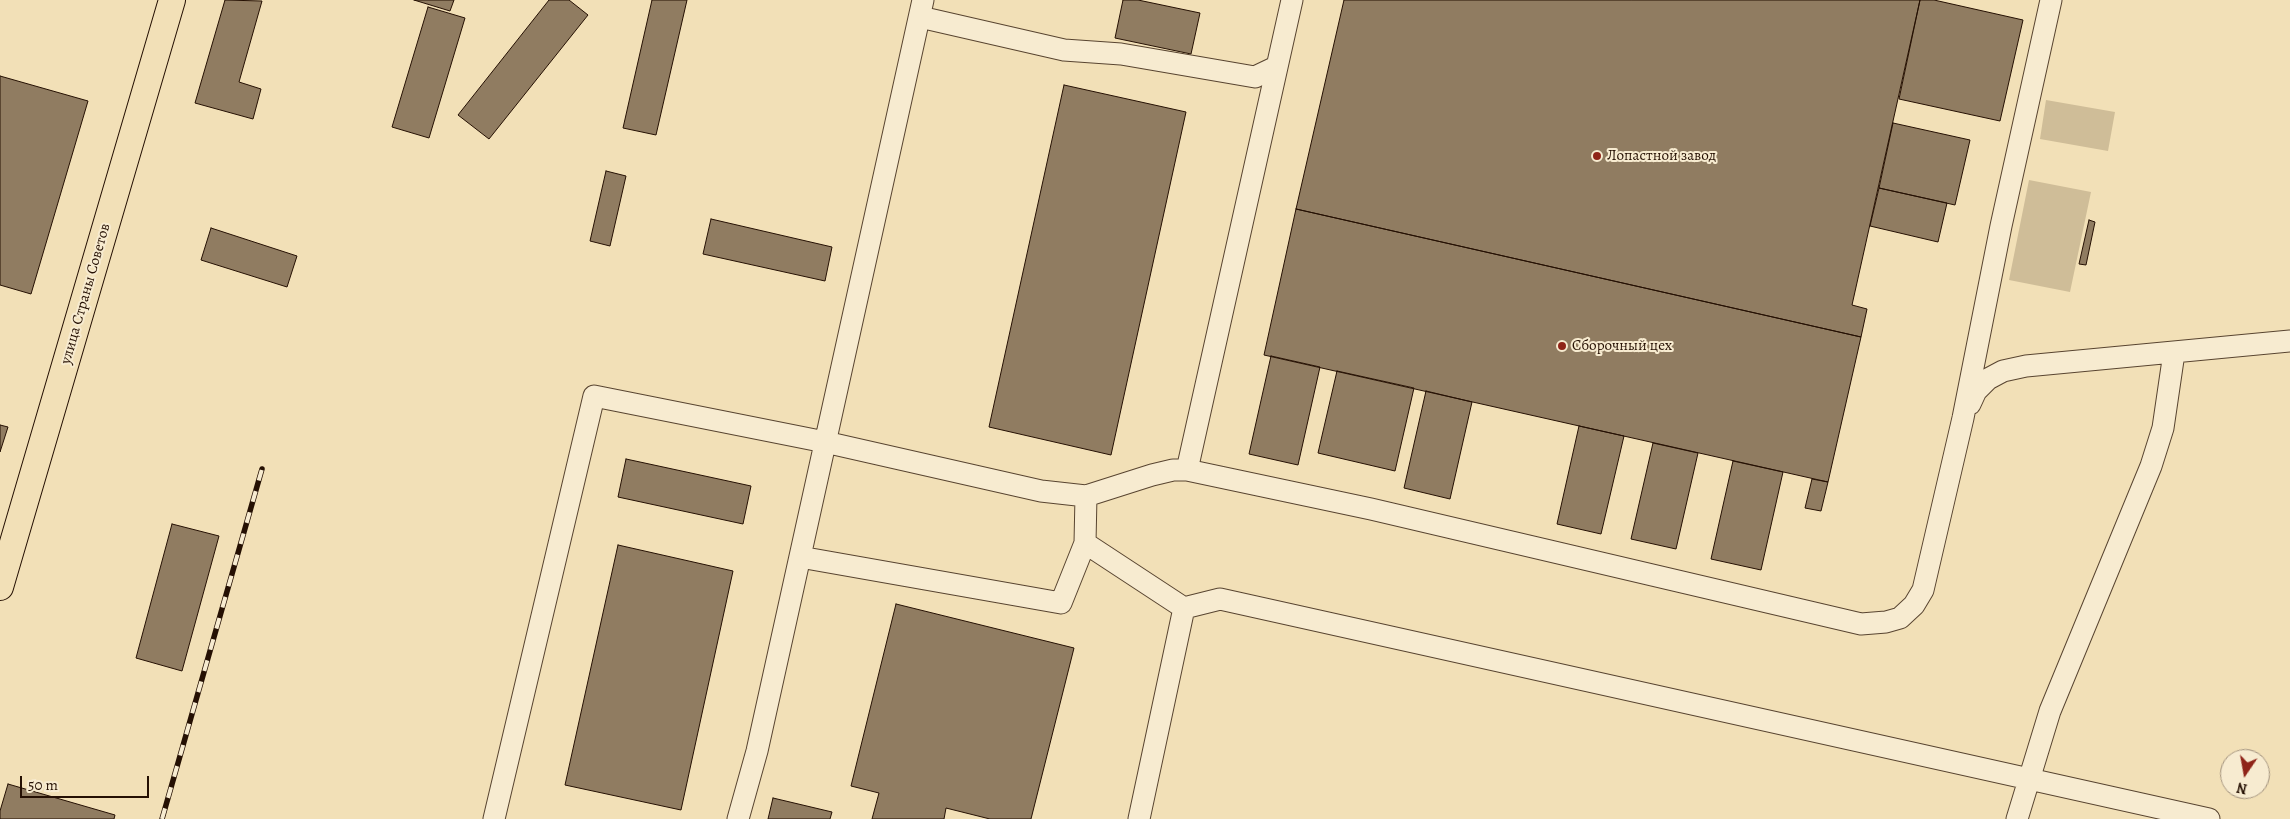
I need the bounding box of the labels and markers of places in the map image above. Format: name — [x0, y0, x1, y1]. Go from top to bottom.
place label: Лопастной завод — [1607, 147, 1716, 165]
marker: Лопастной завод — [1591, 150, 1603, 162]
place label: Сборочный цех — [1572, 337, 1672, 355]
marker: Сборочный цех — [1556, 340, 1568, 352]

